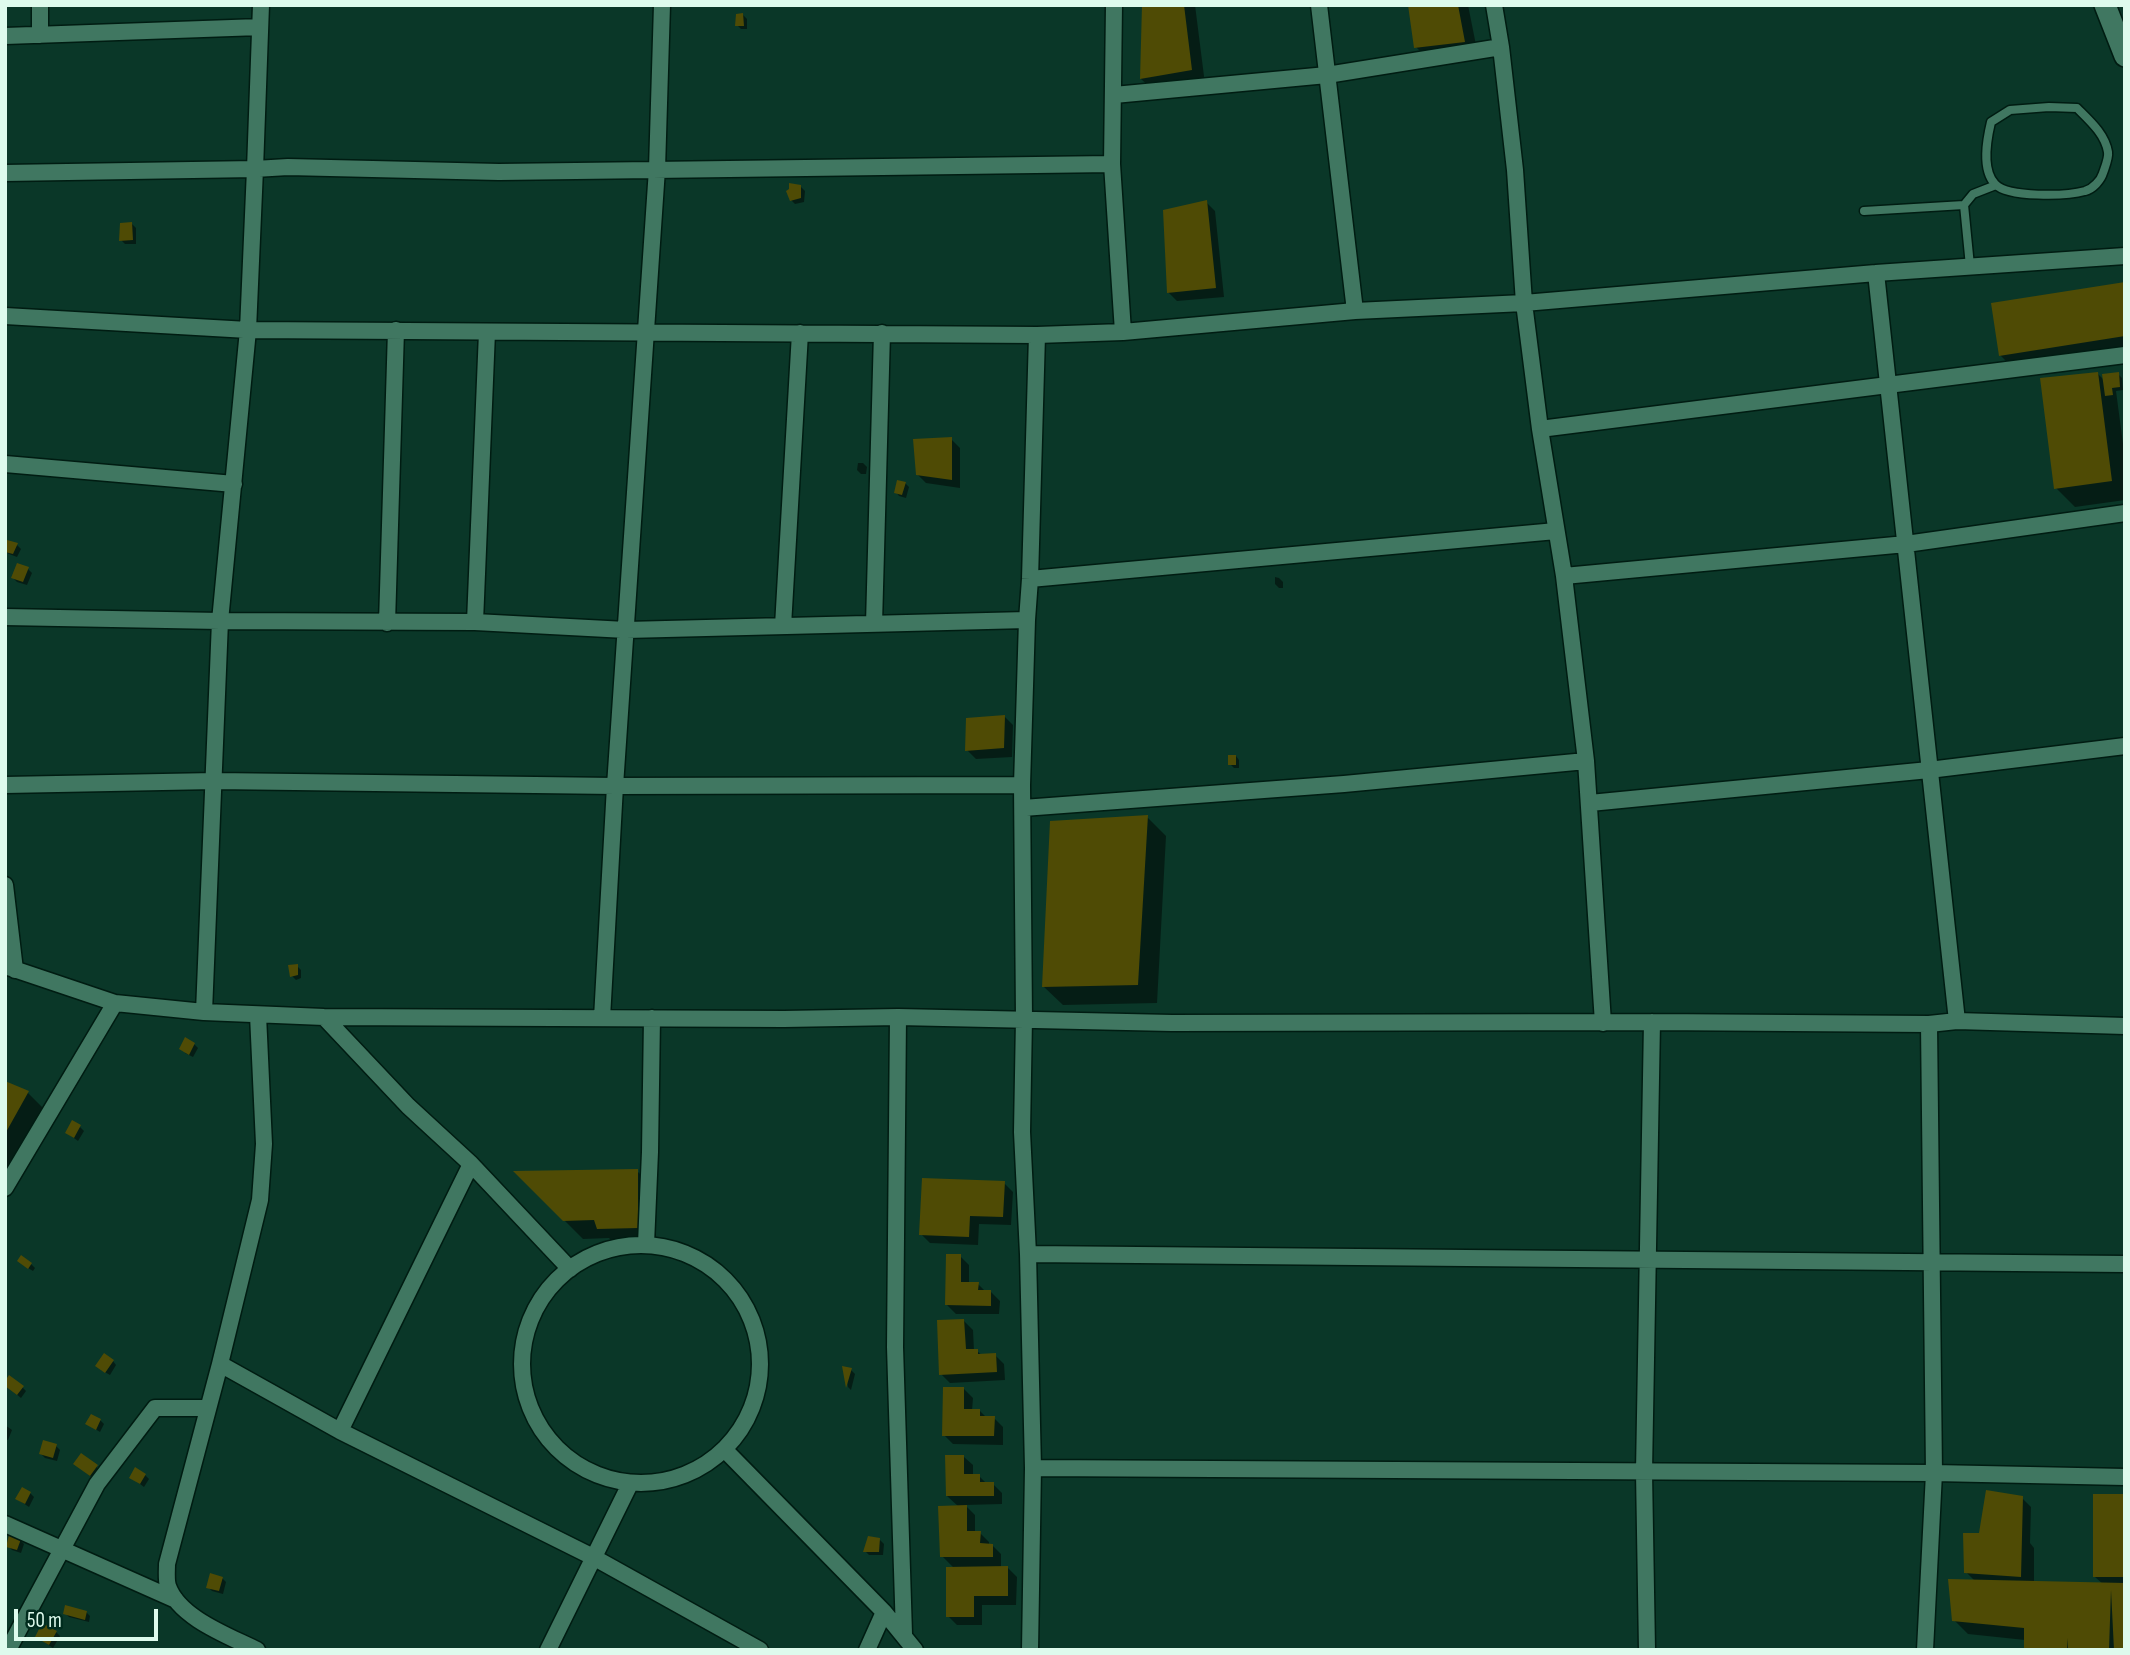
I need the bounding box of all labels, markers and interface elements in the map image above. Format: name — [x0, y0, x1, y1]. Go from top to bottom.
scale bar — [18, 1596, 161, 1640]
text: 50 m — [27, 1608, 62, 1633]

